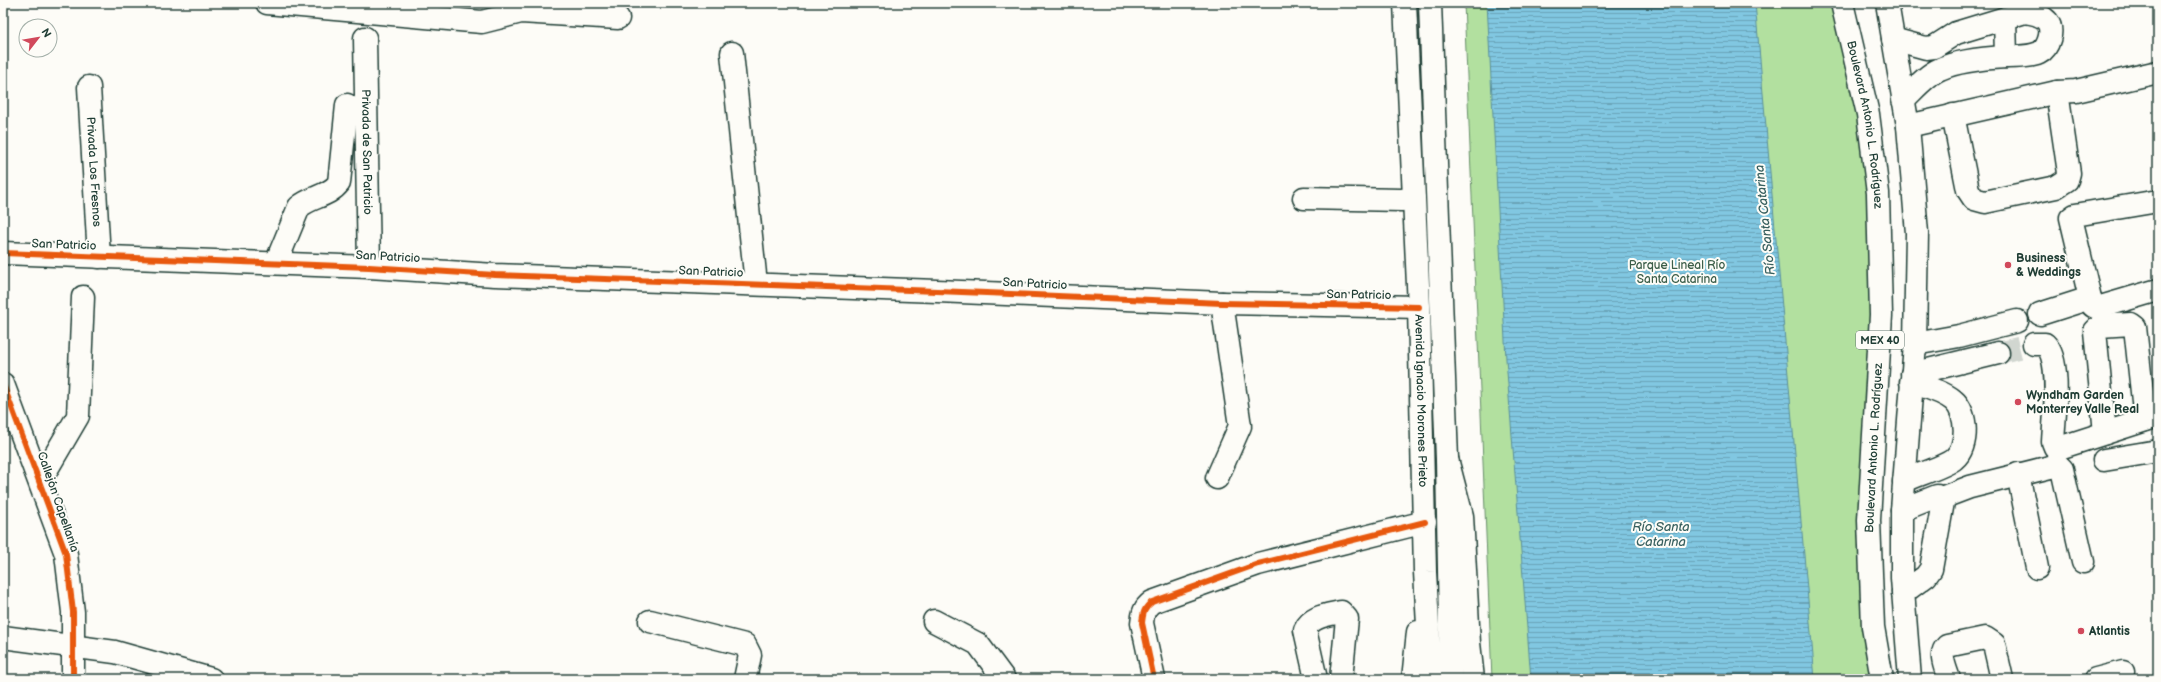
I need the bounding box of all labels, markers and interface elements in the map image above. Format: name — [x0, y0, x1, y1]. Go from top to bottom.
north arrow — [18, 18, 58, 58]
text: N — [38, 26, 54, 40]
street label: Boulevard Antonio L. Rodríguez — [1844, 39, 1886, 209]
street label: Privada de San Patricio — [358, 89, 376, 215]
street label: Privada Los Fresnos — [83, 116, 105, 227]
water label: Río Santa Catarina — [1751, 164, 1779, 276]
street label: San Patricio — [31, 236, 97, 254]
street label: San Patricio — [355, 248, 421, 266]
place label: Business & Weddings — [2016, 251, 2081, 280]
park label: Parque Lineal Río Santa Catarina — [1629, 258, 1725, 287]
marker: Business & Weddings — [2003, 260, 2013, 270]
street label: San Patricio — [678, 263, 744, 281]
street label: San Patricio — [1002, 275, 1068, 293]
street label: San Patricio — [1326, 287, 1392, 303]
street label: Avenida Ignacio Morones Prieto — [1412, 314, 1431, 488]
road number: MEX 40 — [1856, 331, 1904, 349]
street label: Boulevard Antonio L. Rodríguez — [1862, 362, 1886, 533]
place label: Wyndham Garden Monterrey Valle Real — [2026, 388, 2139, 417]
marker: Wyndham Garden Monterrey Valle Real — [2013, 397, 2023, 407]
street label: Callejón Capellanía — [34, 450, 82, 554]
water label: Río Santa Catarina — [1632, 519, 1690, 550]
place label: Atlantis — [2088, 624, 2130, 639]
marker: Atlantis — [2076, 626, 2086, 636]

